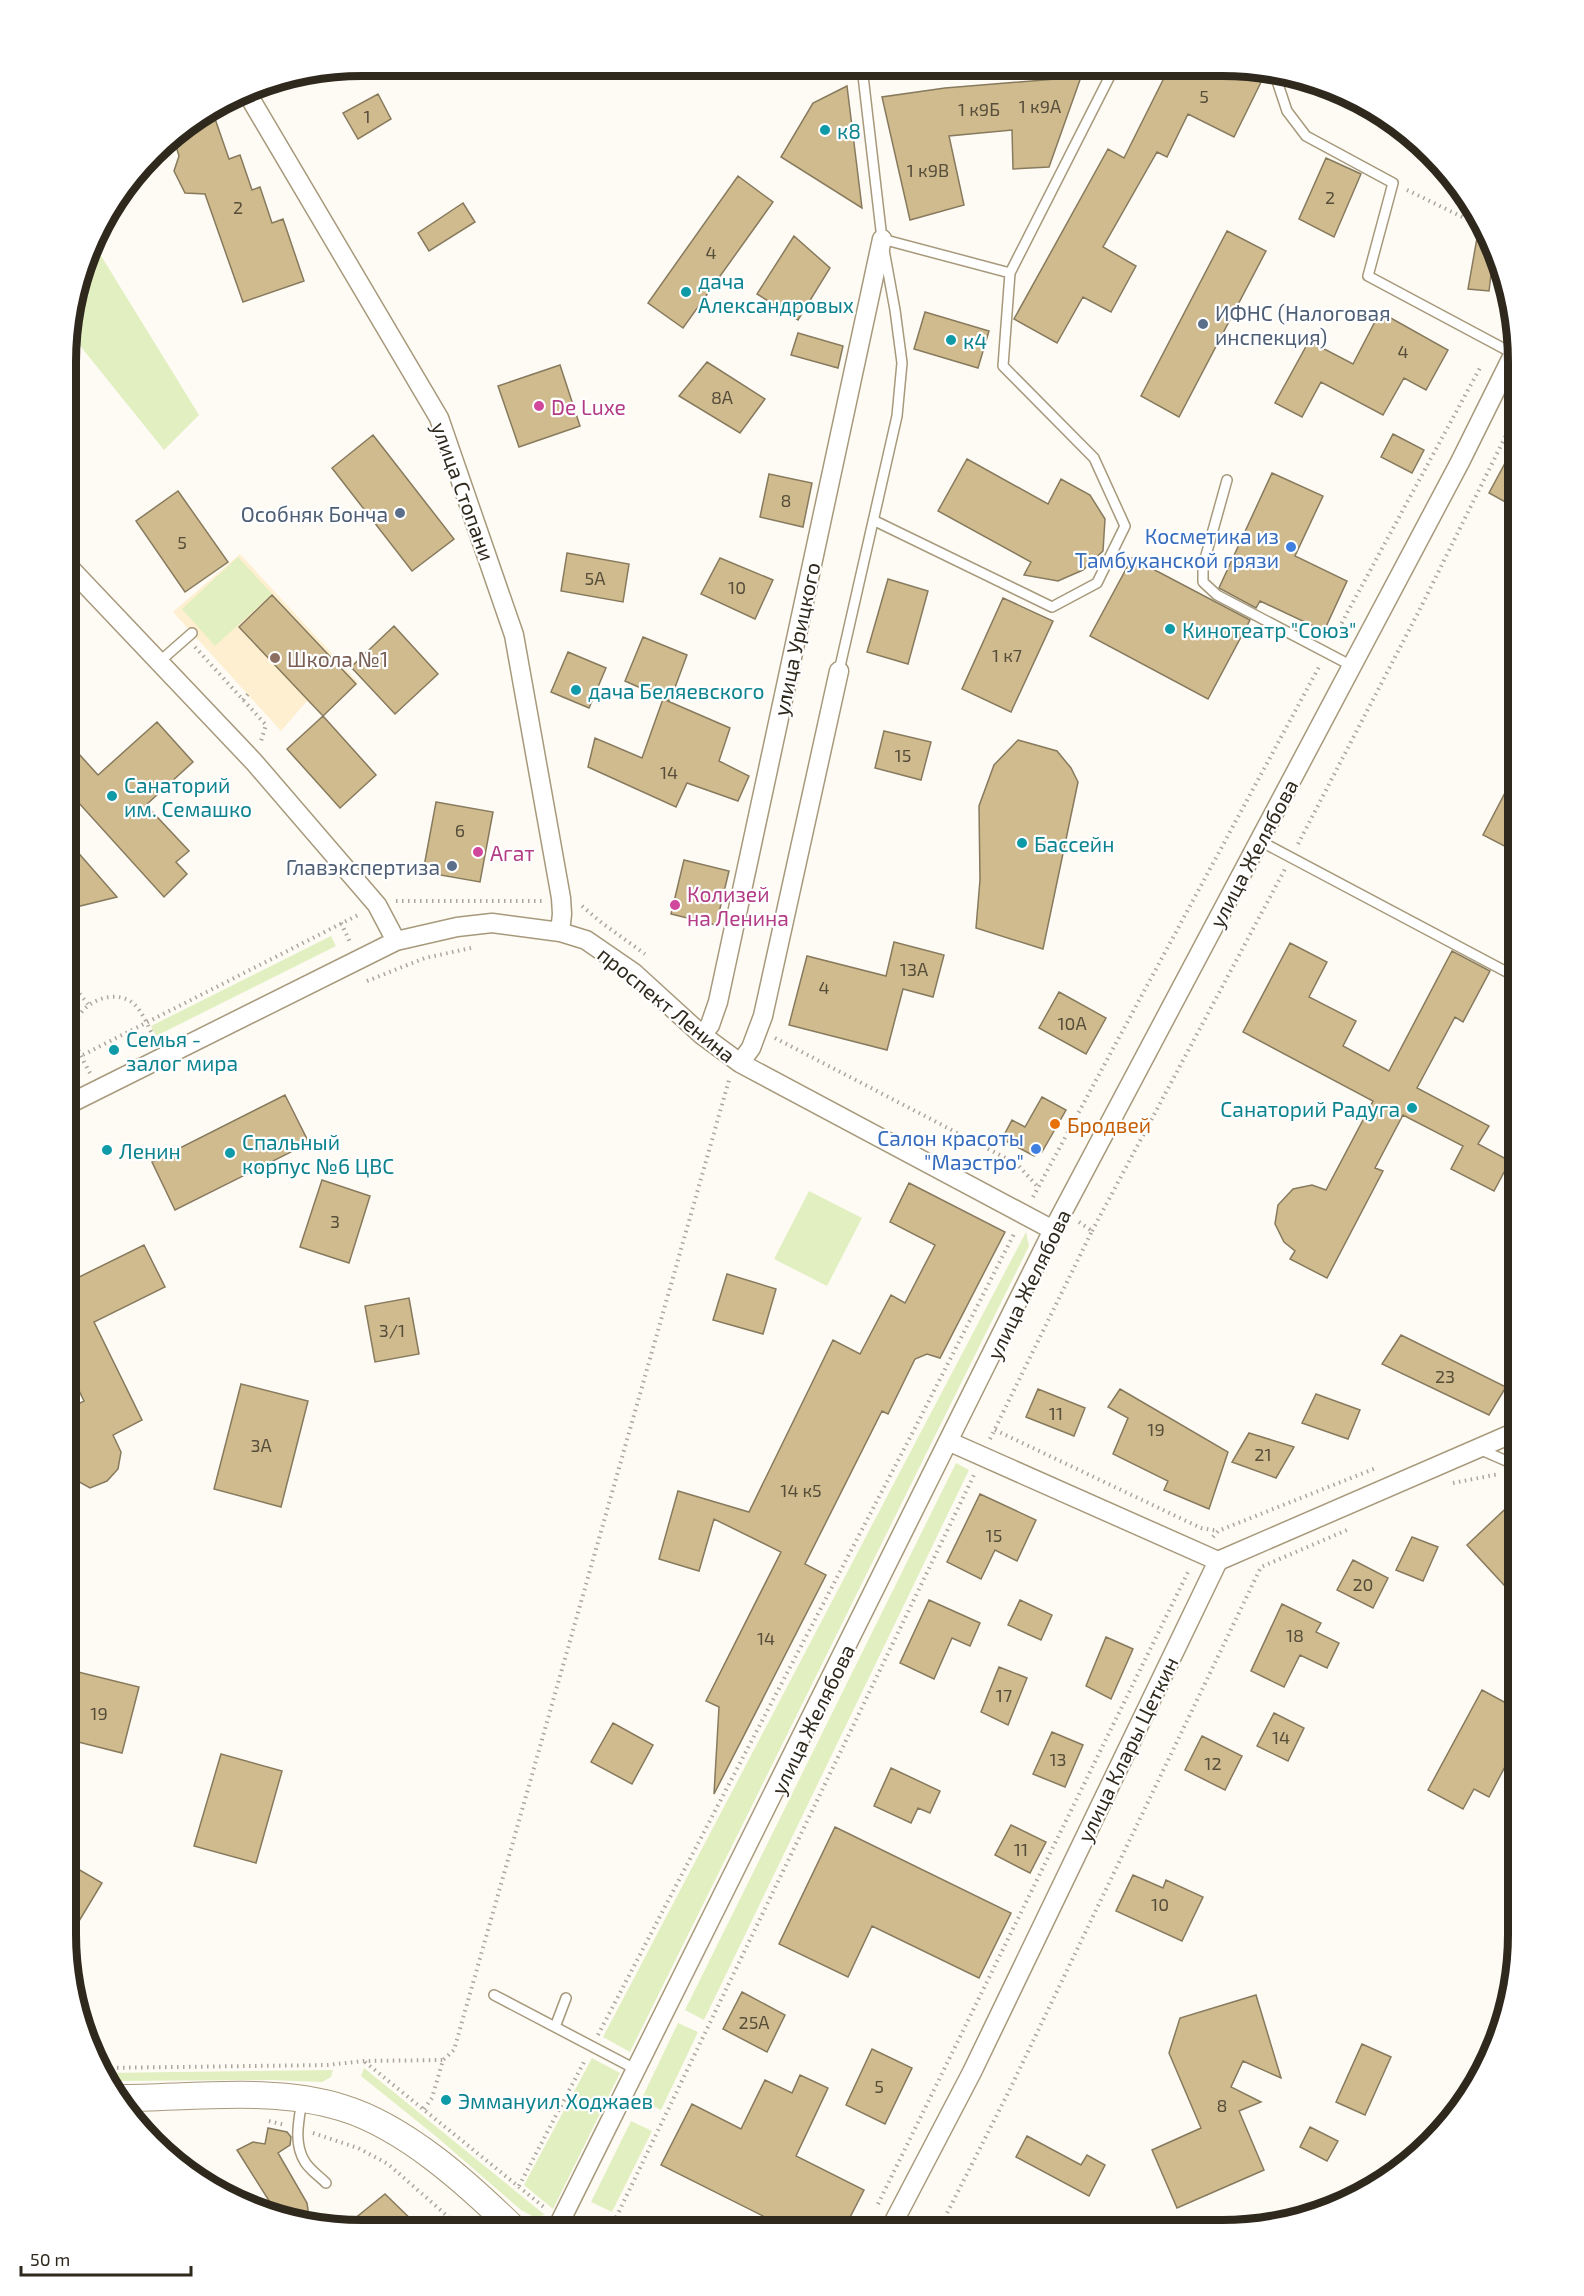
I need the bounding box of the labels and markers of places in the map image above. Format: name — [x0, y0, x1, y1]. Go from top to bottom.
place label: к8 — [837, 118, 861, 143]
marker: к8 — [818, 123, 832, 137]
place label: дача Александровых — [698, 268, 854, 317]
marker: дача Александровых — [679, 285, 693, 299]
place label: ИФНС (Налоговая инспекция) — [1215, 300, 1391, 349]
marker: ИФНС (Налоговая инспекция) — [1196, 317, 1210, 331]
place label: к4 — [963, 328, 987, 353]
marker: к4 — [944, 333, 958, 347]
place label: De Luxe — [551, 394, 626, 419]
marker: De Luxe — [532, 399, 546, 413]
place label: Особняк Бонча — [241, 501, 388, 526]
marker: Особняк Бонча — [393, 506, 407, 520]
place label: Косметика из Тамбуканской грязи — [1075, 523, 1279, 573]
marker: Косметика из Тамбуканской грязи — [1284, 540, 1298, 554]
place label: Кинотеатр "Союз" — [1182, 617, 1356, 642]
marker: Кинотеатр "Союз" — [1163, 622, 1177, 636]
place label: Школа №1 — [287, 646, 388, 671]
marker: Школа №1 — [268, 651, 282, 665]
place label: дача Беляевского — [588, 678, 764, 703]
marker: дача Беляевского — [569, 683, 583, 697]
place label: Санаторий им. Семашко — [124, 772, 252, 821]
marker: Санаторий им. Семашко — [105, 789, 119, 803]
place label: Бассейн — [1034, 831, 1114, 856]
marker: Бассейн — [1015, 836, 1029, 850]
place label: Агат — [490, 840, 535, 865]
marker: Агат — [471, 845, 485, 859]
place label: Главэкспертиза — [286, 854, 440, 879]
marker: Главэкспертиза — [445, 859, 459, 873]
place label: Колизей на Ленина — [687, 881, 789, 930]
marker: Колизей на Ленина — [668, 898, 682, 912]
place label: Семья - залог мира — [126, 1026, 238, 1075]
marker: Семья - залог мира — [107, 1043, 121, 1057]
place label: Cанаторий Радуга — [1220, 1096, 1400, 1122]
marker: Cанаторий Радуга — [1405, 1101, 1419, 1115]
place label: Бродвей — [1067, 1112, 1151, 1137]
marker: Бродвей — [1048, 1117, 1062, 1131]
place label: Салон красоты "Маэстро" — [877, 1125, 1024, 1174]
place label: Спальный корпус №6 ЦВС — [242, 1129, 394, 1179]
place label: Ленин — [119, 1138, 181, 1163]
marker: Салон красоты "Маэстро" — [1029, 1142, 1043, 1156]
marker: Ленин — [100, 1143, 114, 1157]
marker: Спальный корпус №6 ЦВС — [223, 1146, 237, 1160]
place label: Эммануил Ходжаев — [458, 2088, 653, 2114]
marker: Эммануил Ходжаев — [439, 2093, 453, 2107]

